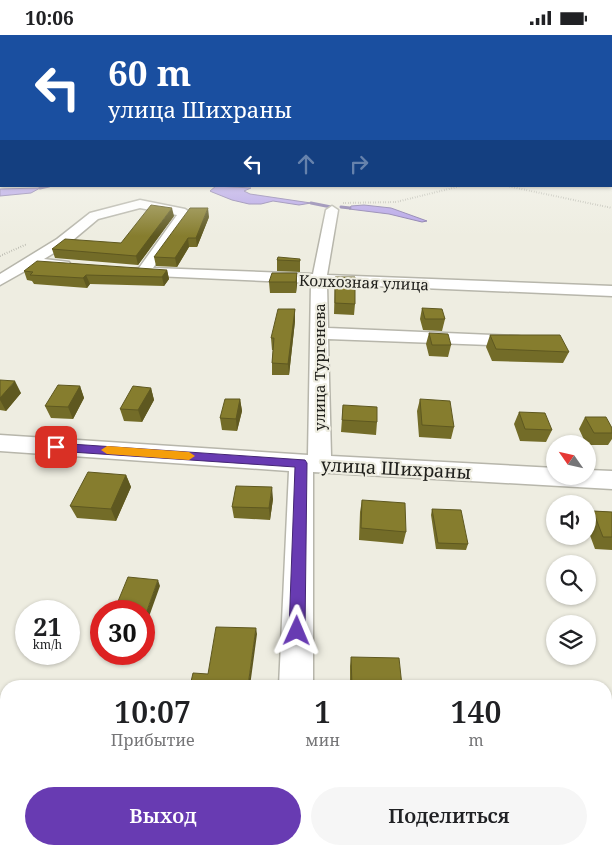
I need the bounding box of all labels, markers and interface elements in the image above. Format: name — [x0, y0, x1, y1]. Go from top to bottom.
text: 10:06 — [25, 5, 74, 31]
text: 60 m — [108, 49, 191, 96]
icon: left — [25, 55, 90, 120]
text: улица Шихраны — [108, 94, 292, 124]
icon: left — [239, 150, 267, 178]
icon: ahead — [292, 150, 320, 178]
icon: right — [345, 150, 373, 178]
street label: Колхозная улица — [299, 270, 429, 294]
street label: улица Тургенева — [309, 303, 329, 431]
pin — [35, 426, 77, 468]
icon: arrive — [42, 433, 70, 461]
north arrow — [546, 435, 596, 485]
map controls — [546, 435, 596, 665]
street label: улица Шихраны — [320, 452, 472, 484]
button: sound — [546, 495, 596, 545]
button: search — [546, 555, 596, 605]
speed limit sign: 30 — [90, 600, 155, 665]
position arrow — [270, 604, 322, 656]
text: 21 — [33, 609, 62, 643]
button: layers — [546, 615, 596, 665]
text: km/h — [33, 636, 62, 653]
text: 10:07 — [114, 691, 191, 732]
text: 1 — [314, 691, 331, 732]
text: 140 — [451, 691, 501, 732]
text: Прибытие — [111, 729, 195, 751]
text: мин — [305, 729, 340, 751]
text: m — [468, 729, 484, 751]
button: Выход — [25, 787, 301, 845]
button: Поделиться — [311, 787, 587, 845]

